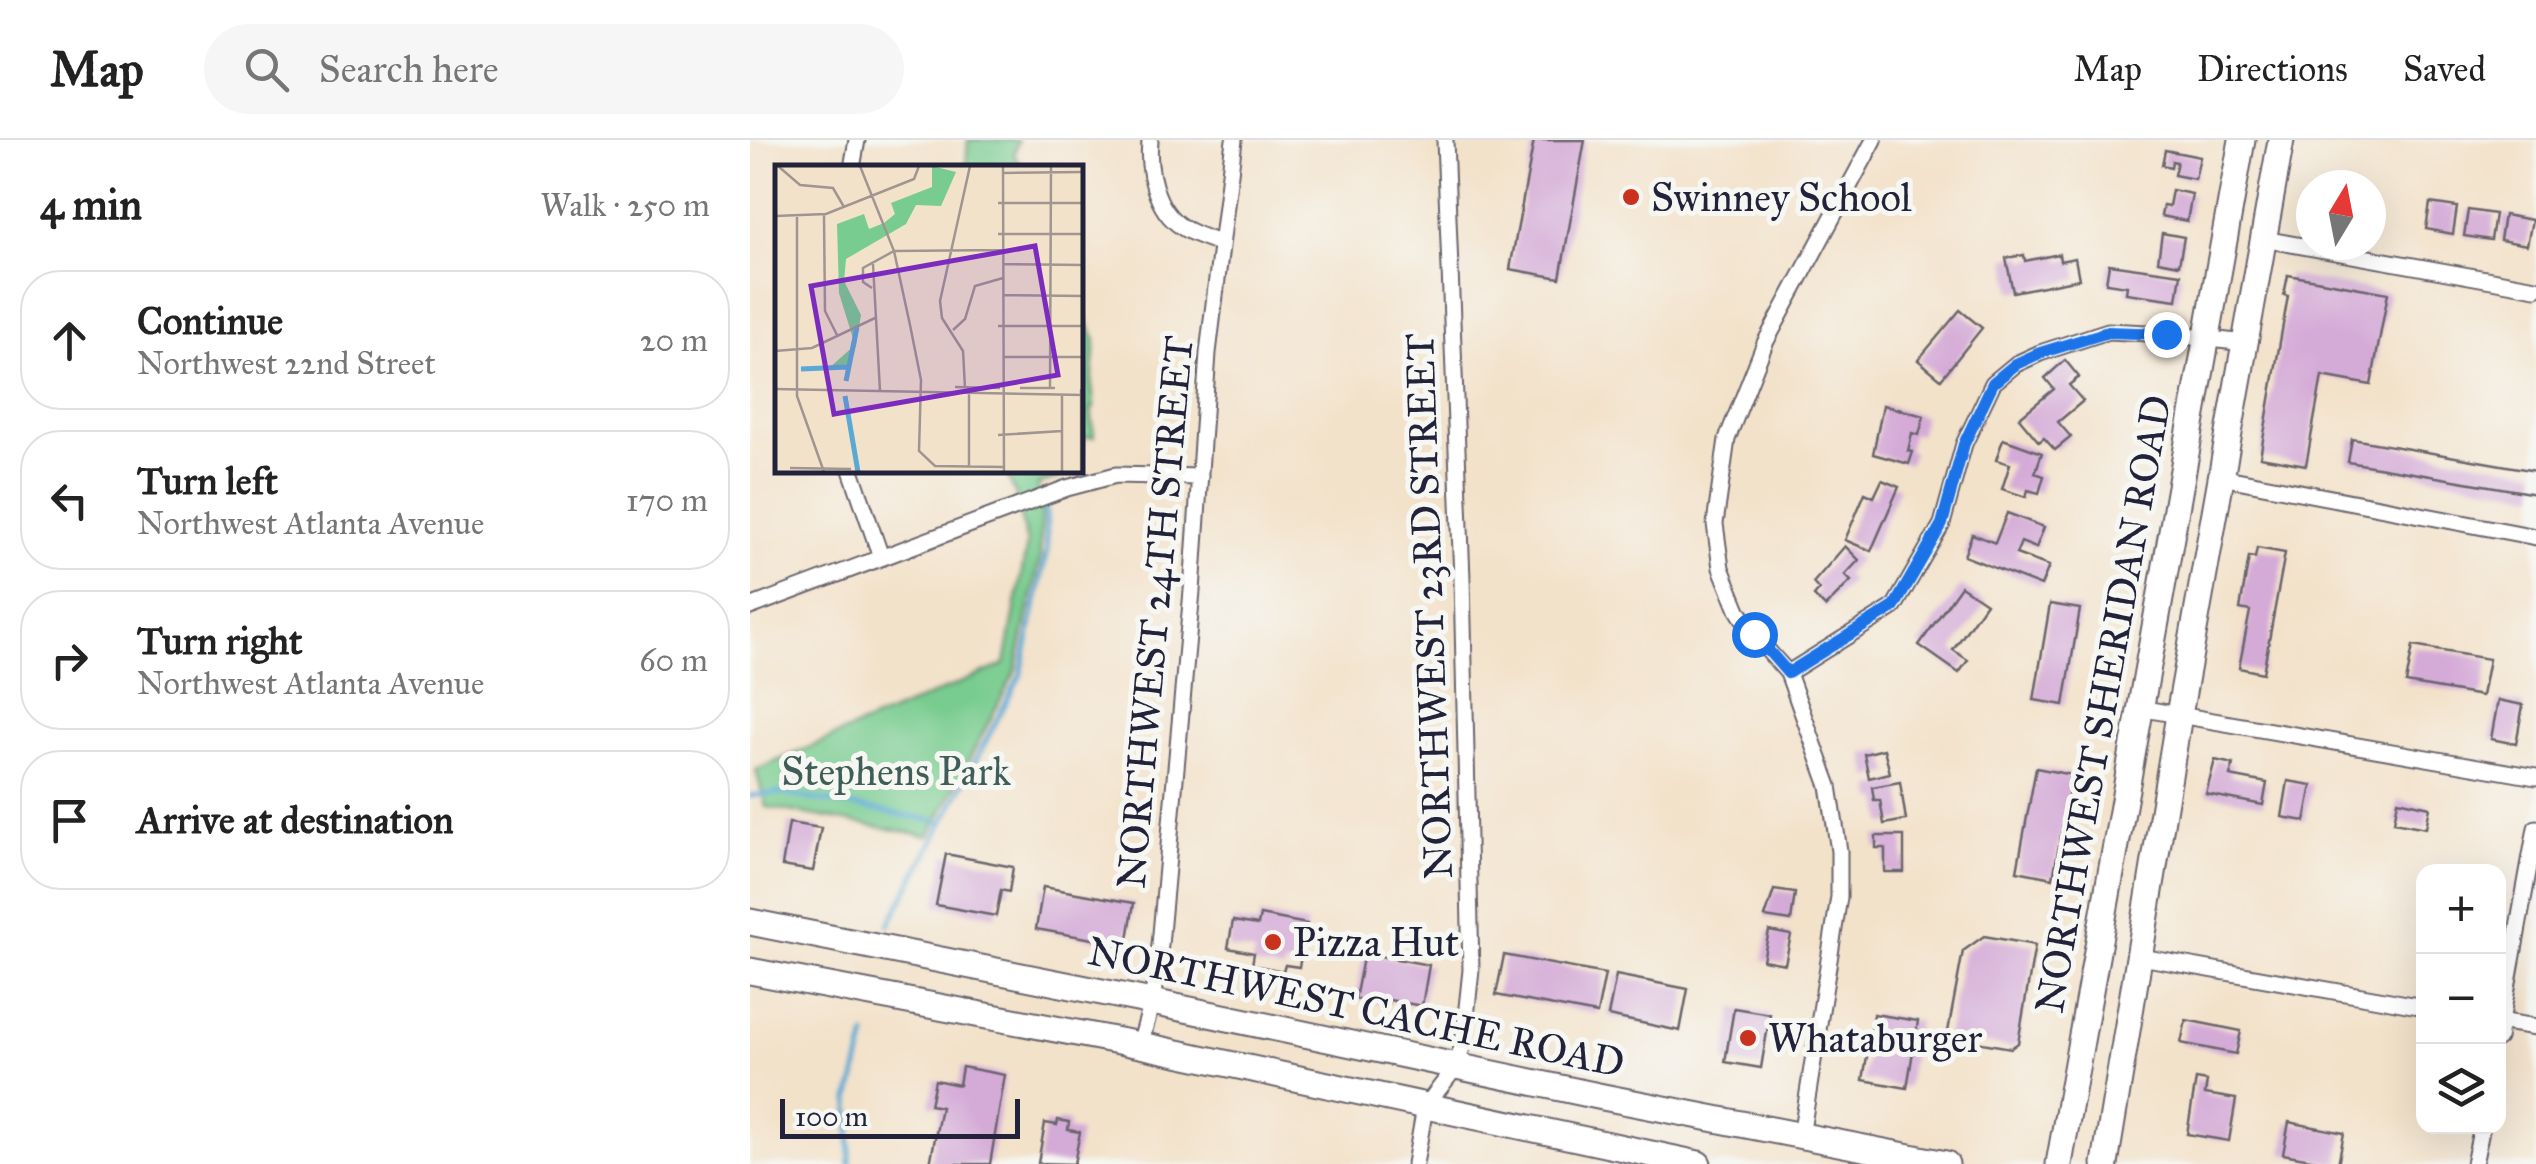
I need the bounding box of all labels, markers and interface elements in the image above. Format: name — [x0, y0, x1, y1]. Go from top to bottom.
search box — [204, 24, 904, 114]
text: Map — [50, 40, 144, 99]
icon: search — [239, 42, 294, 97]
text: Search here — [319, 46, 499, 92]
text: Map — [2074, 48, 2142, 91]
text: Directions — [2197, 48, 2348, 91]
text: Saved — [2403, 48, 2486, 91]
inset map — [775, 165, 1082, 472]
north arrow — [2296, 170, 2386, 260]
place label: Swinney School — [1651, 173, 1912, 222]
text: 4 min — [40, 179, 142, 231]
text: Walk · 250 m — [541, 186, 710, 225]
marker: Swinney School — [1620, 186, 1642, 208]
text: Continue — [137, 298, 283, 344]
route end — [2144, 312, 2190, 358]
icon: ahead — [42, 313, 97, 368]
text: 20 m — [640, 321, 708, 360]
street label: NORTHWEST 23RD STREET — [1395, 332, 1463, 880]
street label: NORTHWEST 24TH STREET — [1106, 334, 1204, 890]
text: Northwest 22nd Street — [137, 344, 436, 383]
street label: NORTHWEST SHERIDAN ROAD — [2024, 391, 2182, 1017]
text: Turn left — [137, 458, 278, 504]
icon: left — [42, 473, 97, 528]
text: 170 m — [626, 481, 708, 520]
text: Northwest Atlanta Avenue — [137, 504, 484, 543]
route start — [1732, 612, 1778, 658]
text: Turn right — [137, 618, 303, 664]
icon: right — [42, 633, 97, 688]
text: 60 m — [639, 641, 708, 680]
text: Northwest Atlanta Avenue — [137, 664, 484, 703]
park label: Stephens Park — [781, 747, 1011, 796]
icon: arrive — [42, 793, 97, 848]
text: Arrive at destination — [137, 797, 454, 843]
map controls — [2416, 864, 2506, 1134]
button: + — [2416, 864, 2506, 954]
place label: Pizza Hut — [1293, 918, 1459, 967]
street label: NORTHWEST CACHE ROAD — [1083, 926, 1629, 1088]
marker: Pizza Hut — [1262, 931, 1284, 953]
button: − — [2416, 954, 2506, 1044]
place label: Whataburger — [1768, 1014, 1982, 1063]
marker: Whataburger — [1737, 1027, 1759, 1049]
button: layers — [2416, 1044, 2506, 1134]
scale bar — [780, 1094, 1020, 1138]
text: 100 m — [795, 1099, 868, 1134]

